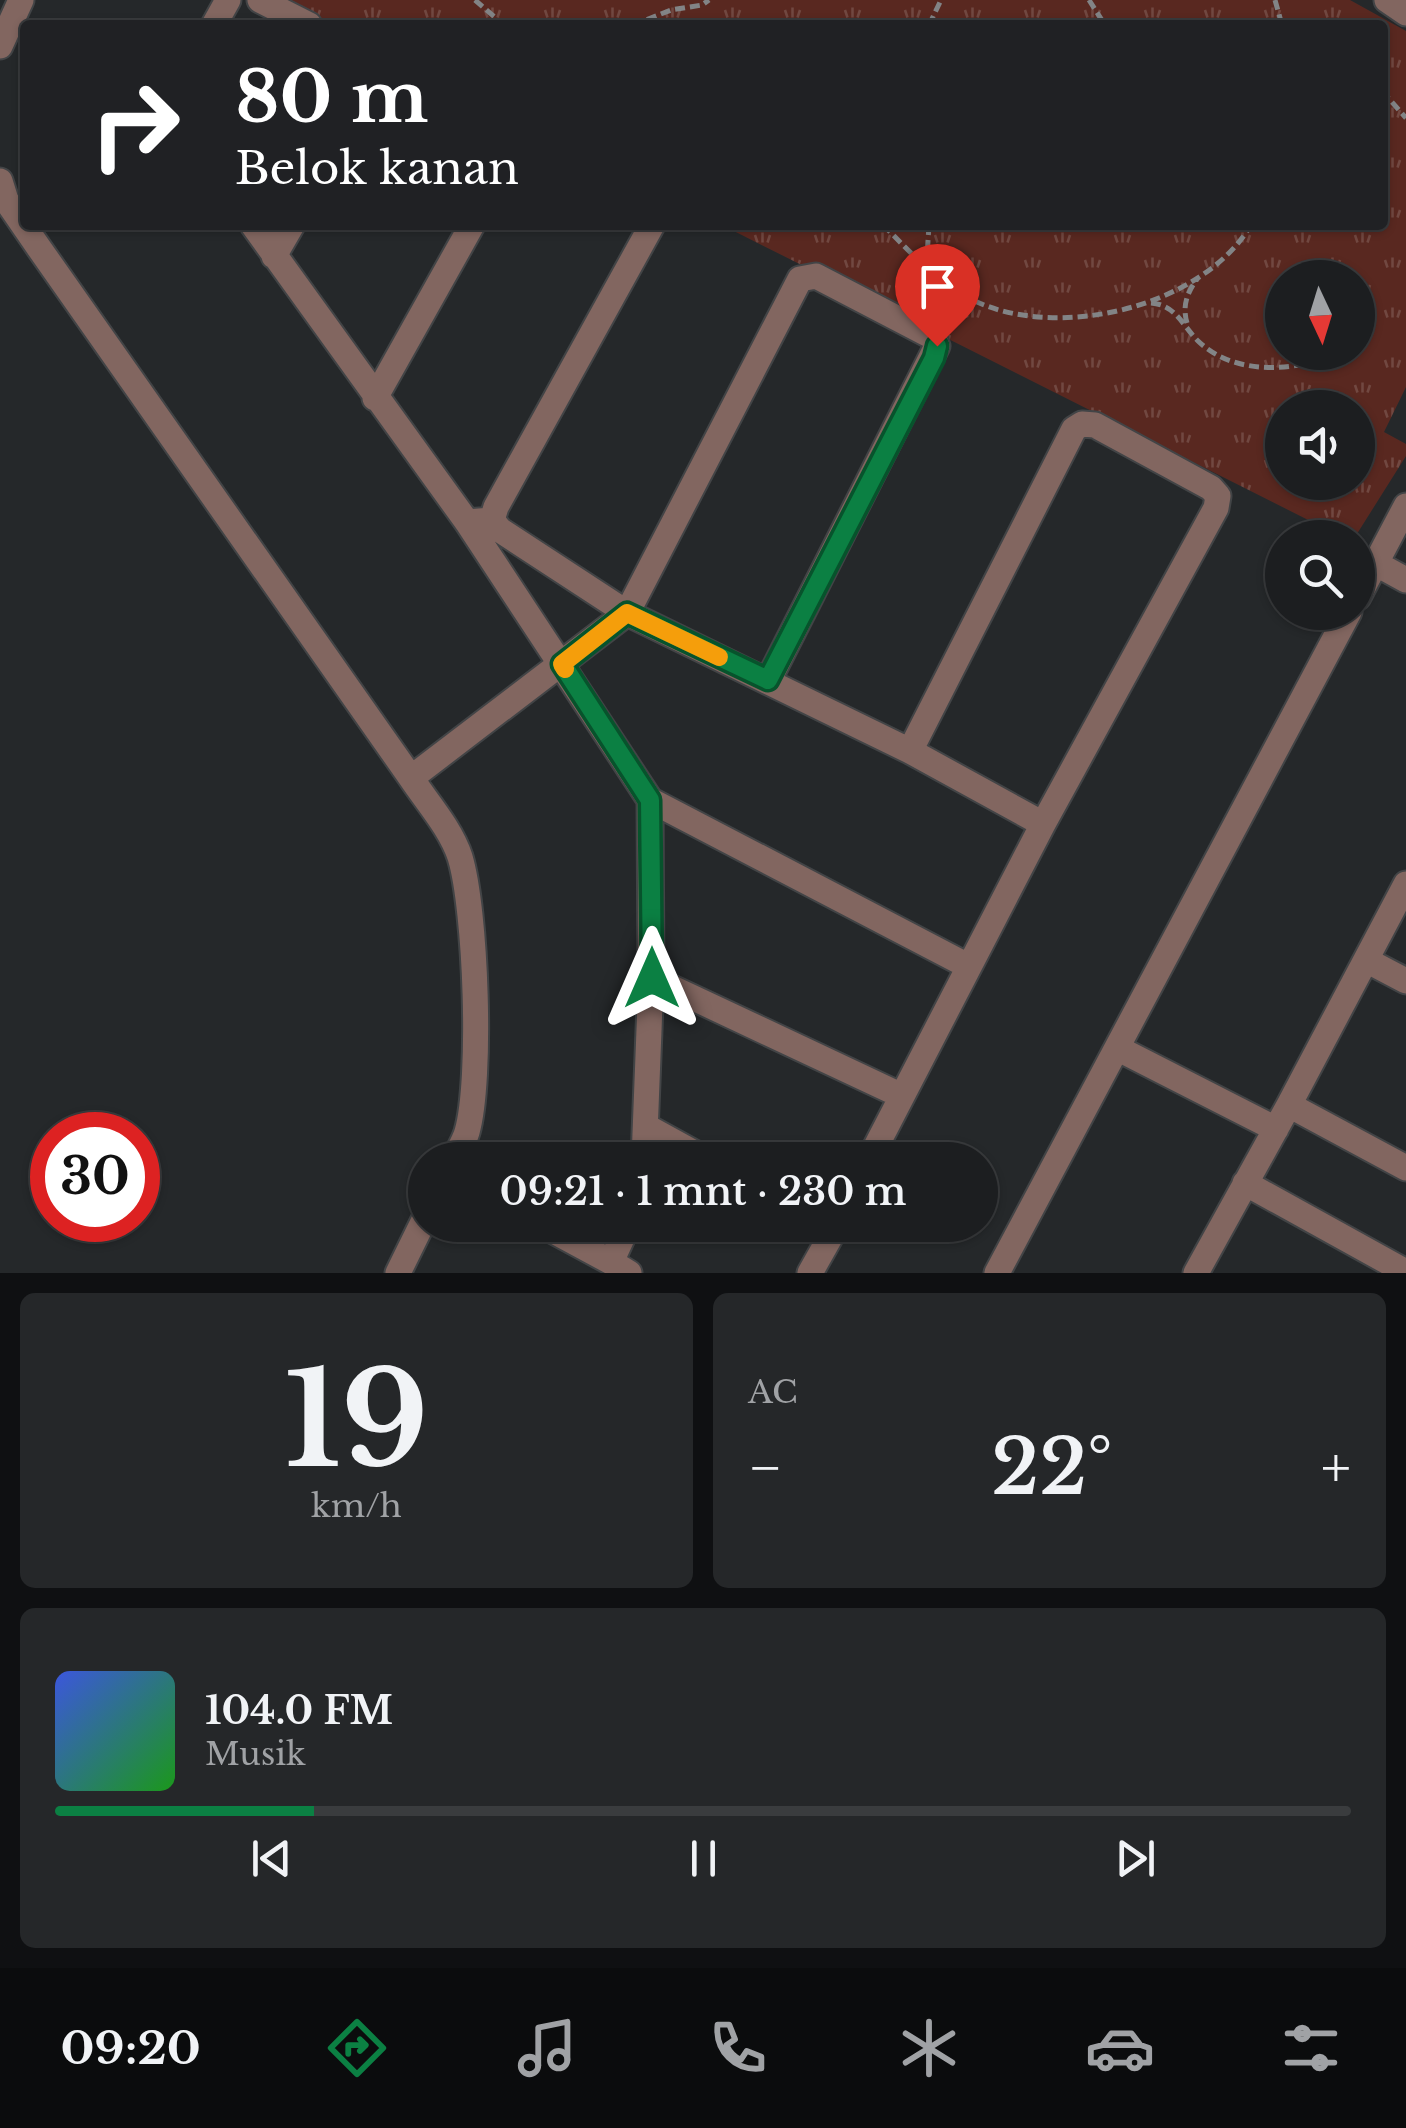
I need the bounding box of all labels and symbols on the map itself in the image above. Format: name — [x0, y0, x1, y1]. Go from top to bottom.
pin — [895, 244, 980, 347]
north arrow — [1265, 260, 1375, 370]
position arrow — [600, 926, 704, 1030]
speed limit sign: 30 — [30, 1112, 160, 1242]

